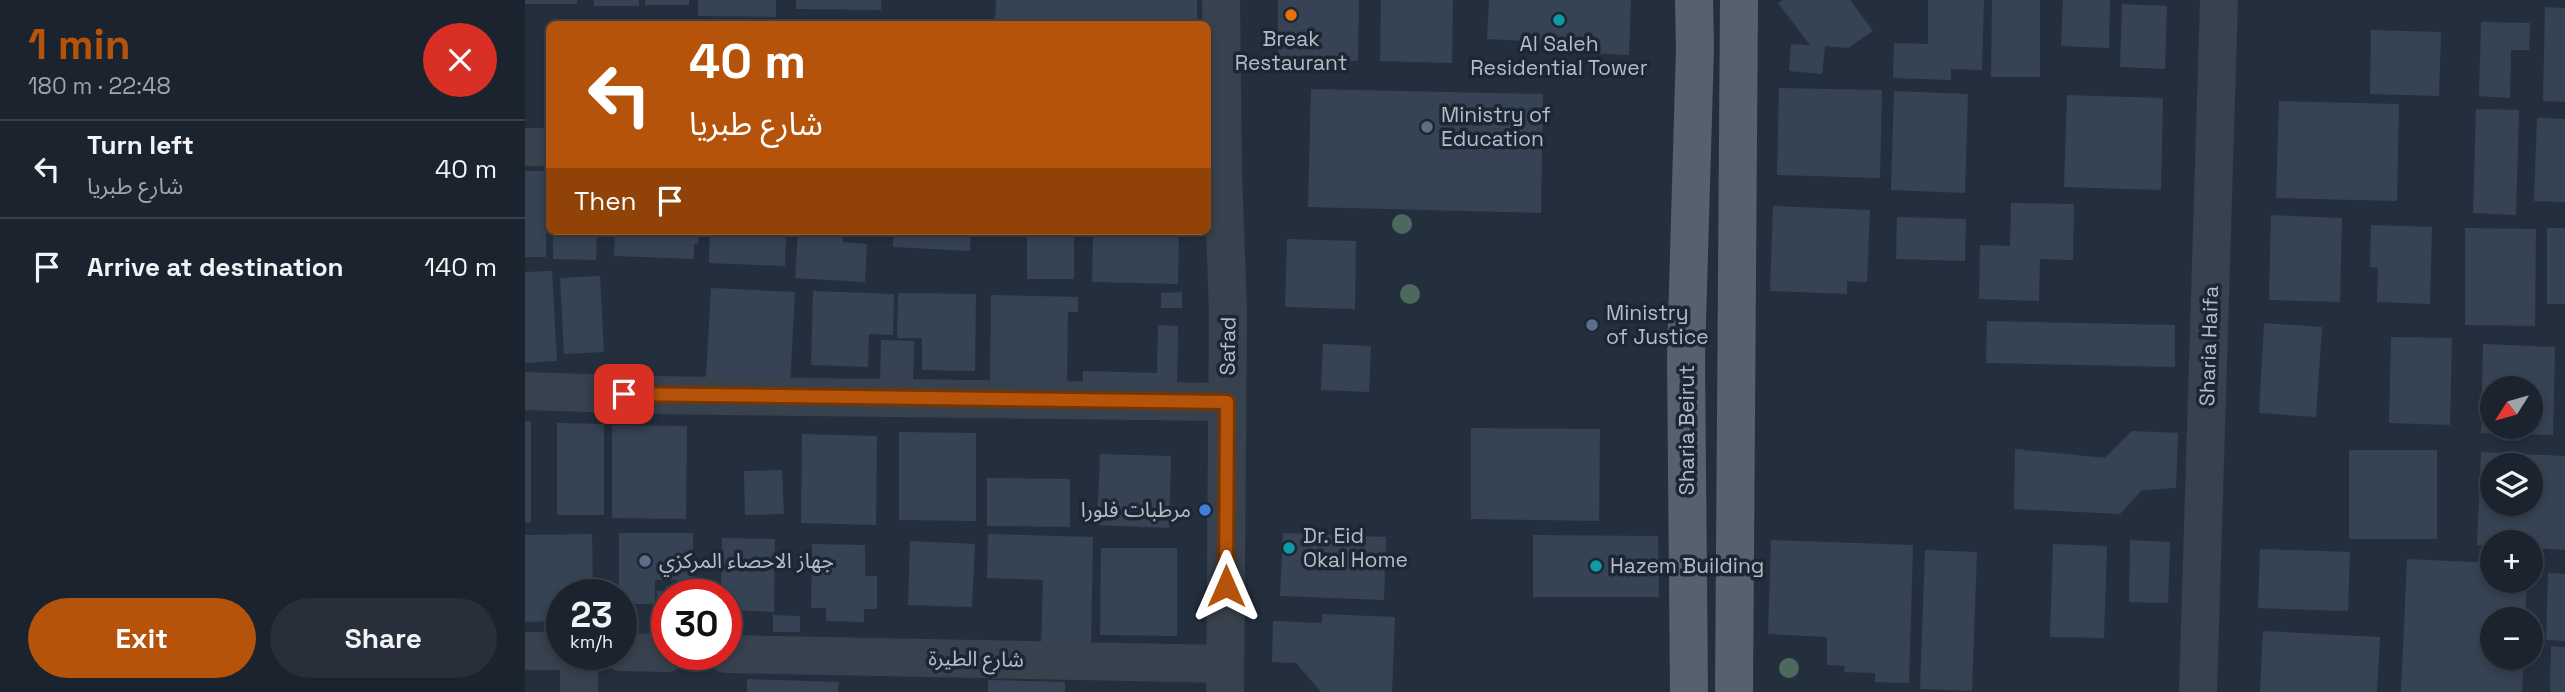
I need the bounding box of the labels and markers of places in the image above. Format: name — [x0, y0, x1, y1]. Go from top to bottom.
marker: Break Restaurant — [1283, 7, 1299, 23]
marker: Al Saleh Residential Tower — [1551, 12, 1567, 28]
place label: Break Restaurant — [1235, 25, 1347, 76]
place label: Al Saleh Residential Tower — [1470, 30, 1648, 81]
place label: Ministry of Education — [1441, 101, 1551, 152]
marker: Ministry of Education — [1419, 119, 1435, 135]
place label: Ministry of Justice — [1606, 299, 1709, 350]
marker: Ministry of Justice — [1584, 317, 1600, 333]
pin — [594, 364, 654, 424]
place label: مرطبات فلورا — [1081, 496, 1191, 523]
marker: مرطبات فلورا — [1197, 502, 1213, 518]
place label: Dr. Eid Okal Home — [1303, 522, 1408, 573]
marker: Dr. Eid Okal Home — [1281, 540, 1297, 556]
place label: جهاز الاحصاء المركزي — [659, 547, 834, 577]
place label: Hazem Building — [1610, 552, 1764, 579]
marker: جهاز الاحصاء المركزي — [637, 553, 653, 569]
marker: Hazem Building — [1588, 558, 1604, 574]

